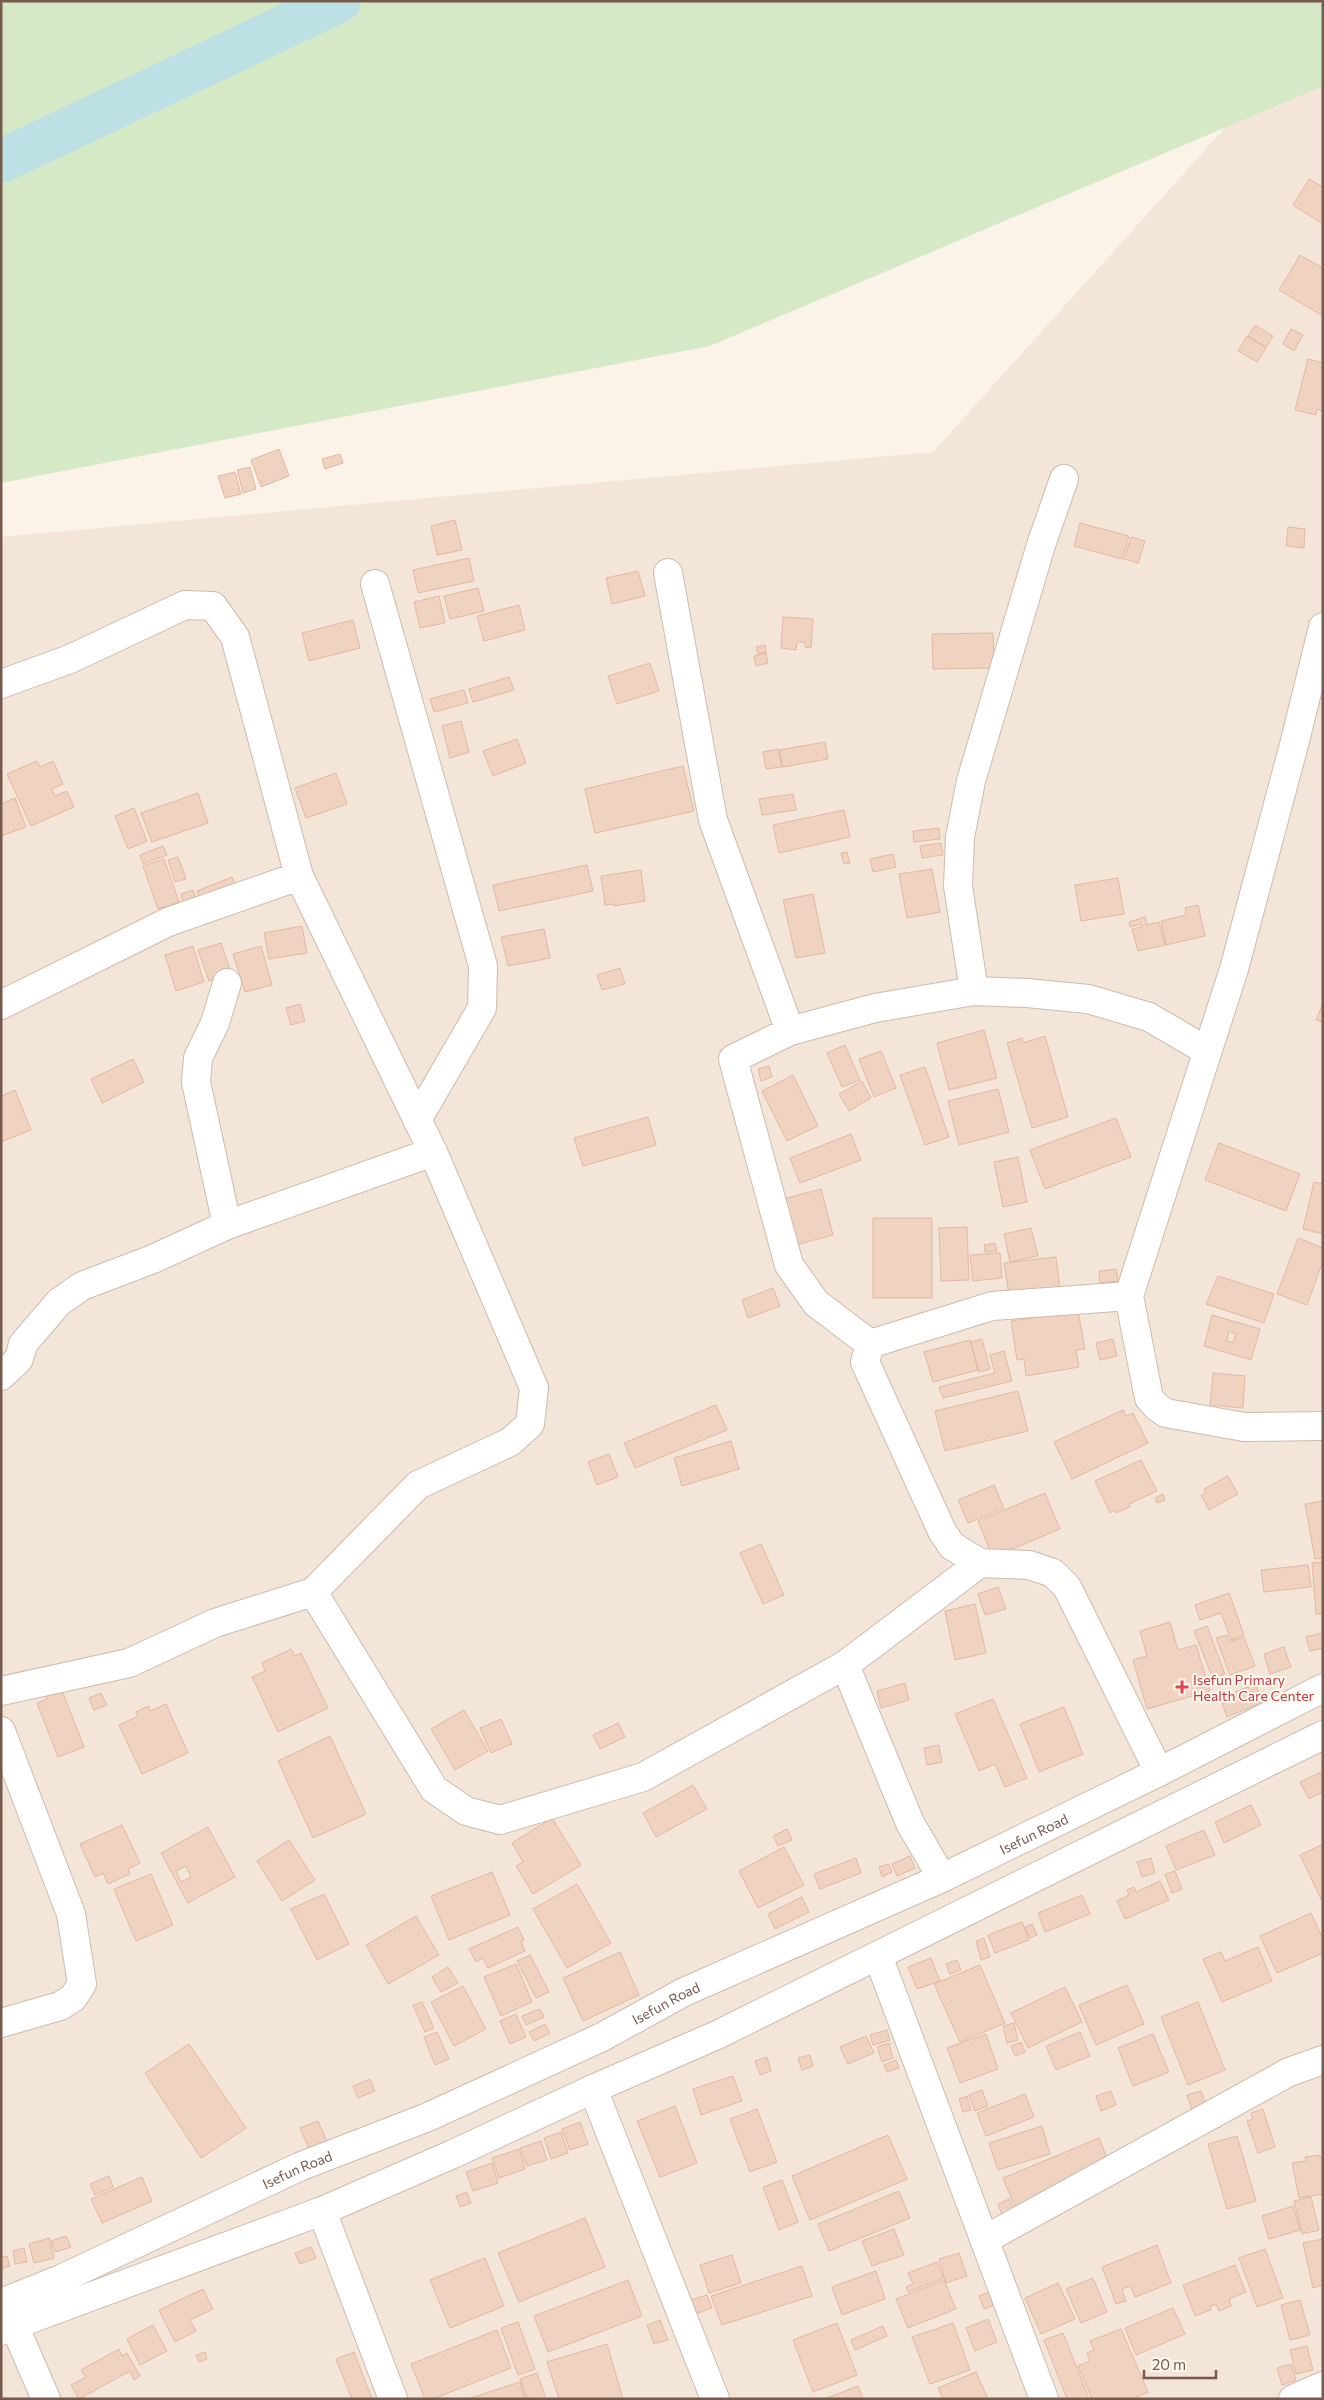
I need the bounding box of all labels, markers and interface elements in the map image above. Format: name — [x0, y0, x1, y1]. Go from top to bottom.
place label: Isefun Primary Health Care Center — [1193, 1671, 1315, 1704]
marker: Isefun Primary Health Care Center — [1175, 1680, 1189, 1694]
street label: Isefun Road — [996, 1809, 1071, 1857]
street label: Isefun Road — [629, 1978, 702, 2027]
street label: Isefun Road — [259, 2147, 334, 2192]
scale bar — [1144, 2348, 1216, 2380]
text: 20 m — [1152, 2355, 1186, 2373]

